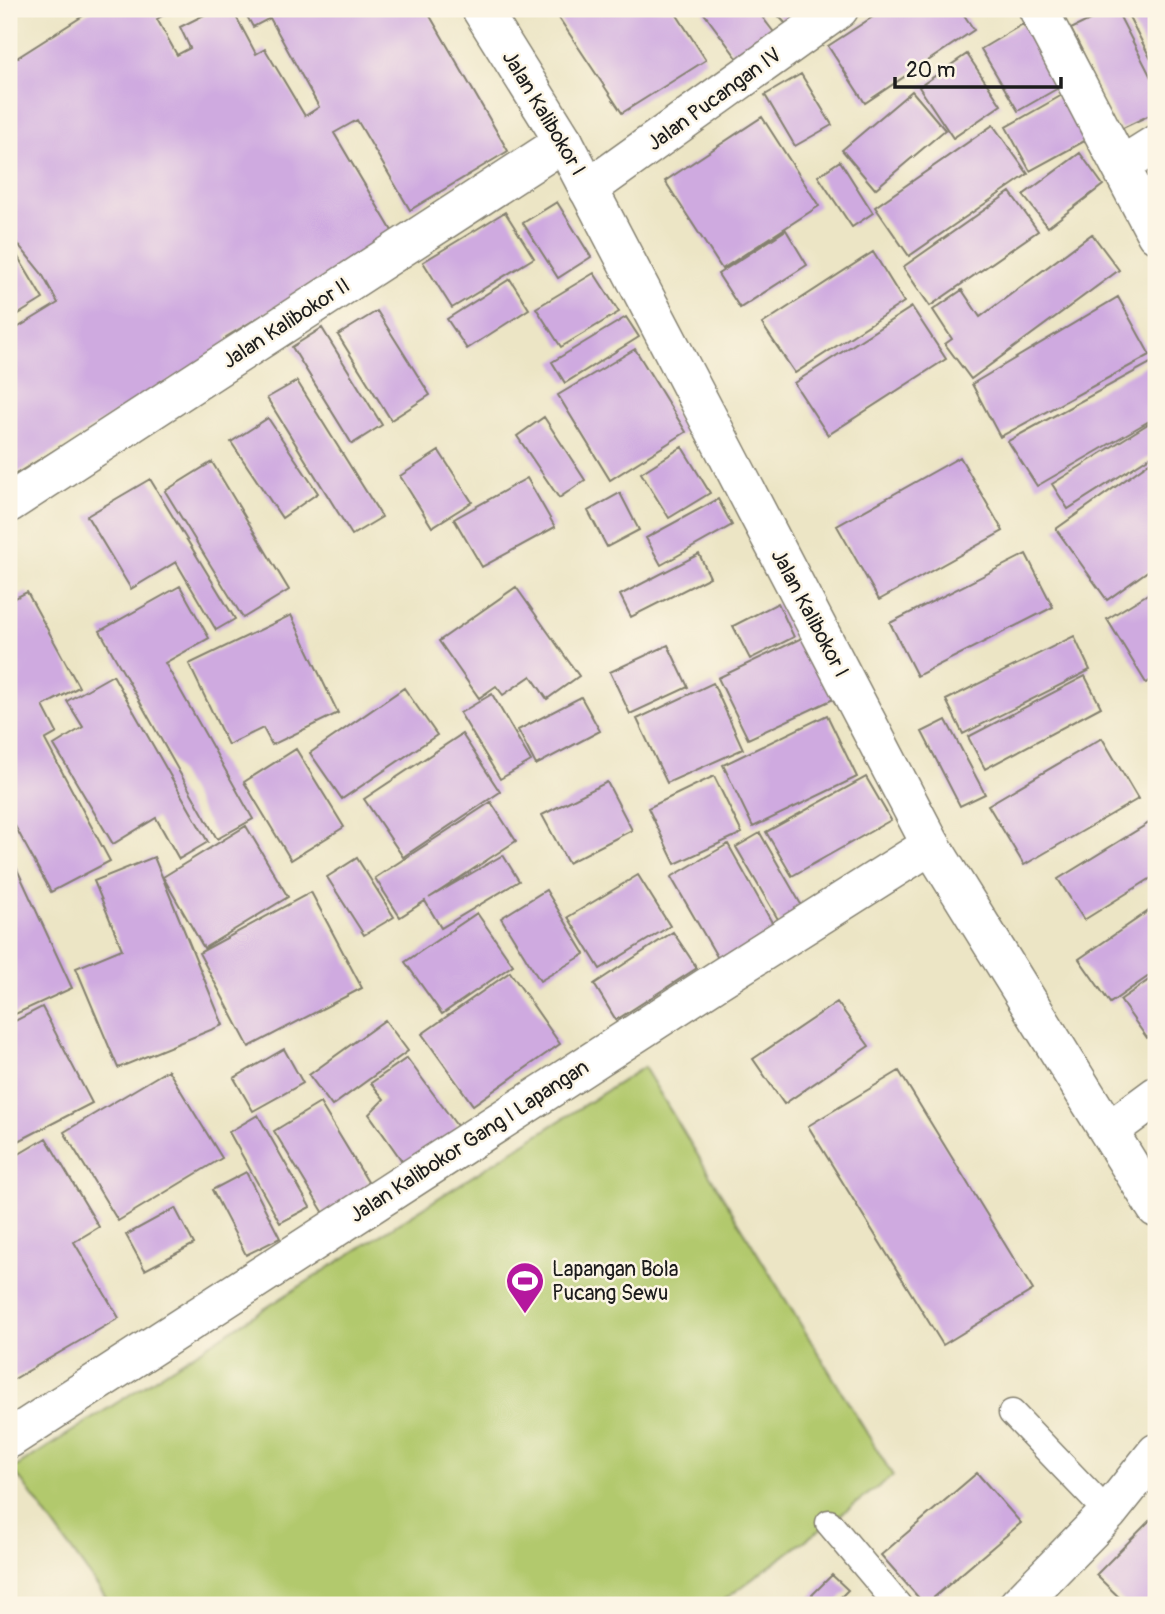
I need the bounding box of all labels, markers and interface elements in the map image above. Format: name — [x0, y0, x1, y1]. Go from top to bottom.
street label: Jalan Pucangan IV — [642, 42, 787, 157]
street label: Jalan Kalibokor I — [496, 46, 591, 181]
scale bar — [895, 46, 1062, 90]
text: 20 m — [906, 57, 955, 84]
street label: Jalan Kalibokor II — [217, 272, 355, 375]
street label: Jalan Kalibokor I — [765, 545, 855, 682]
street label: Jalan Kalibokor Gang I Lapangan — [345, 1054, 594, 1229]
place label: Lapangan Bola Pucang Sewu — [552, 1256, 679, 1307]
sports icon: Lapangan Bola Pucang Sewu — [504, 1260, 546, 1315]

